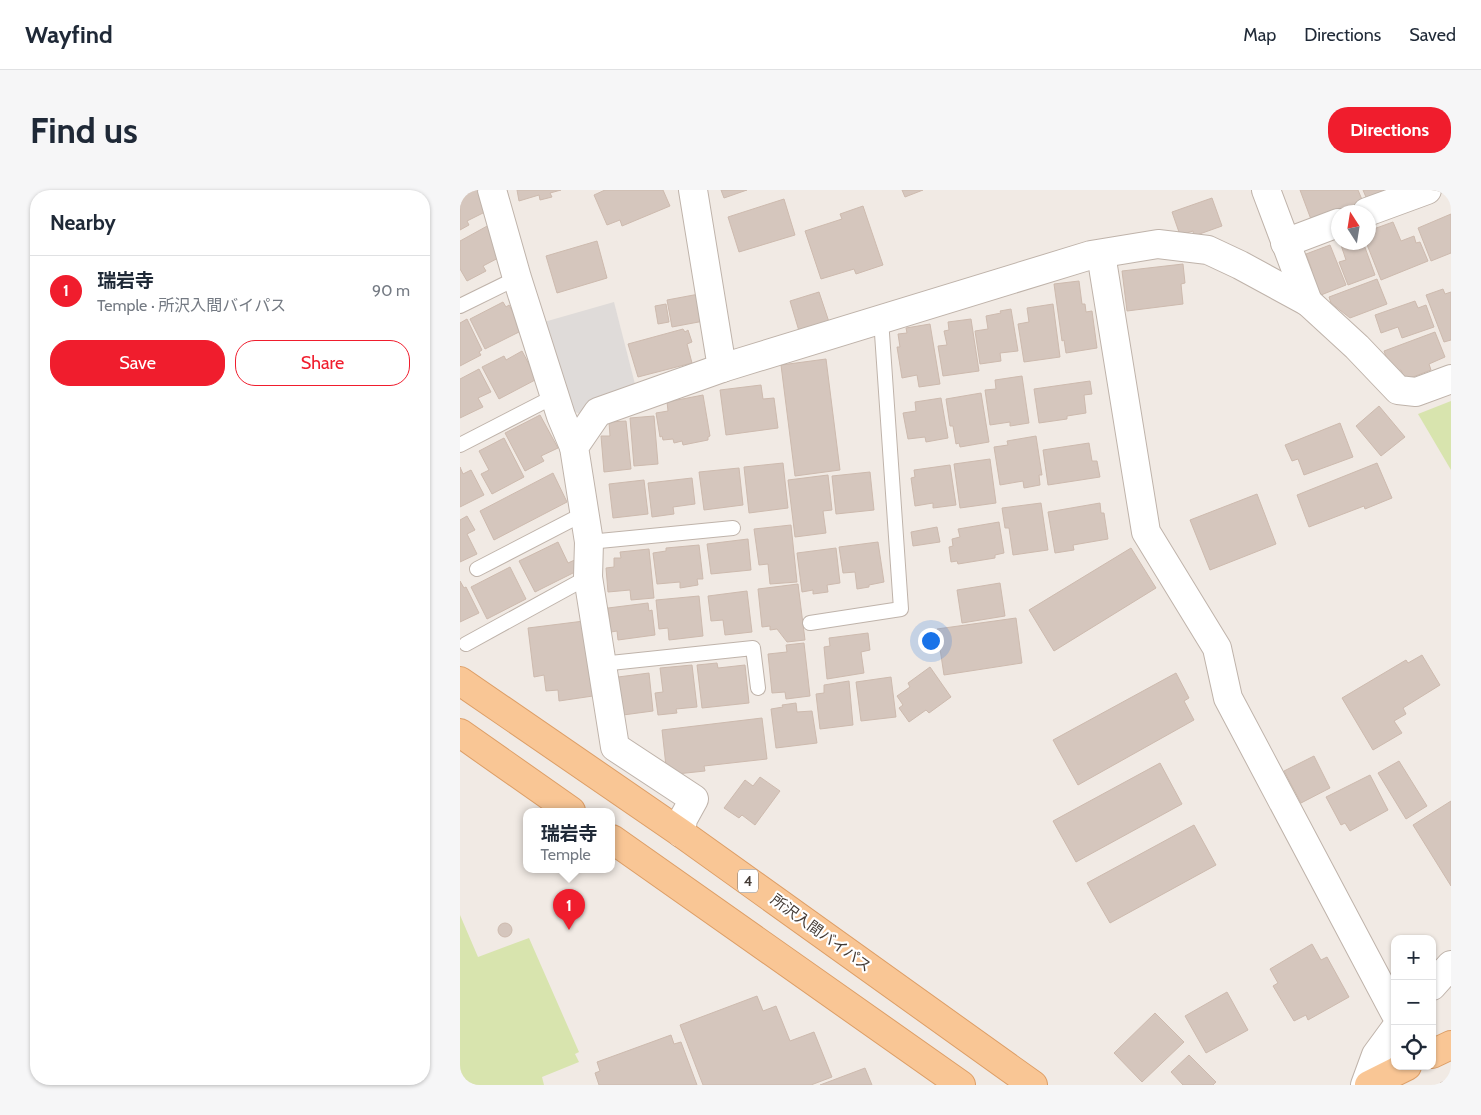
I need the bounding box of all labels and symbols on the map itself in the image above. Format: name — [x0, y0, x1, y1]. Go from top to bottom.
north arrow — [1331, 205, 1376, 250]
your location — [918, 628, 944, 654]
road number: 4 — [738, 869, 758, 892]
pin: 1 — [553, 889, 585, 930]
street label: 所沢入間バイパス — [767, 891, 875, 975]

